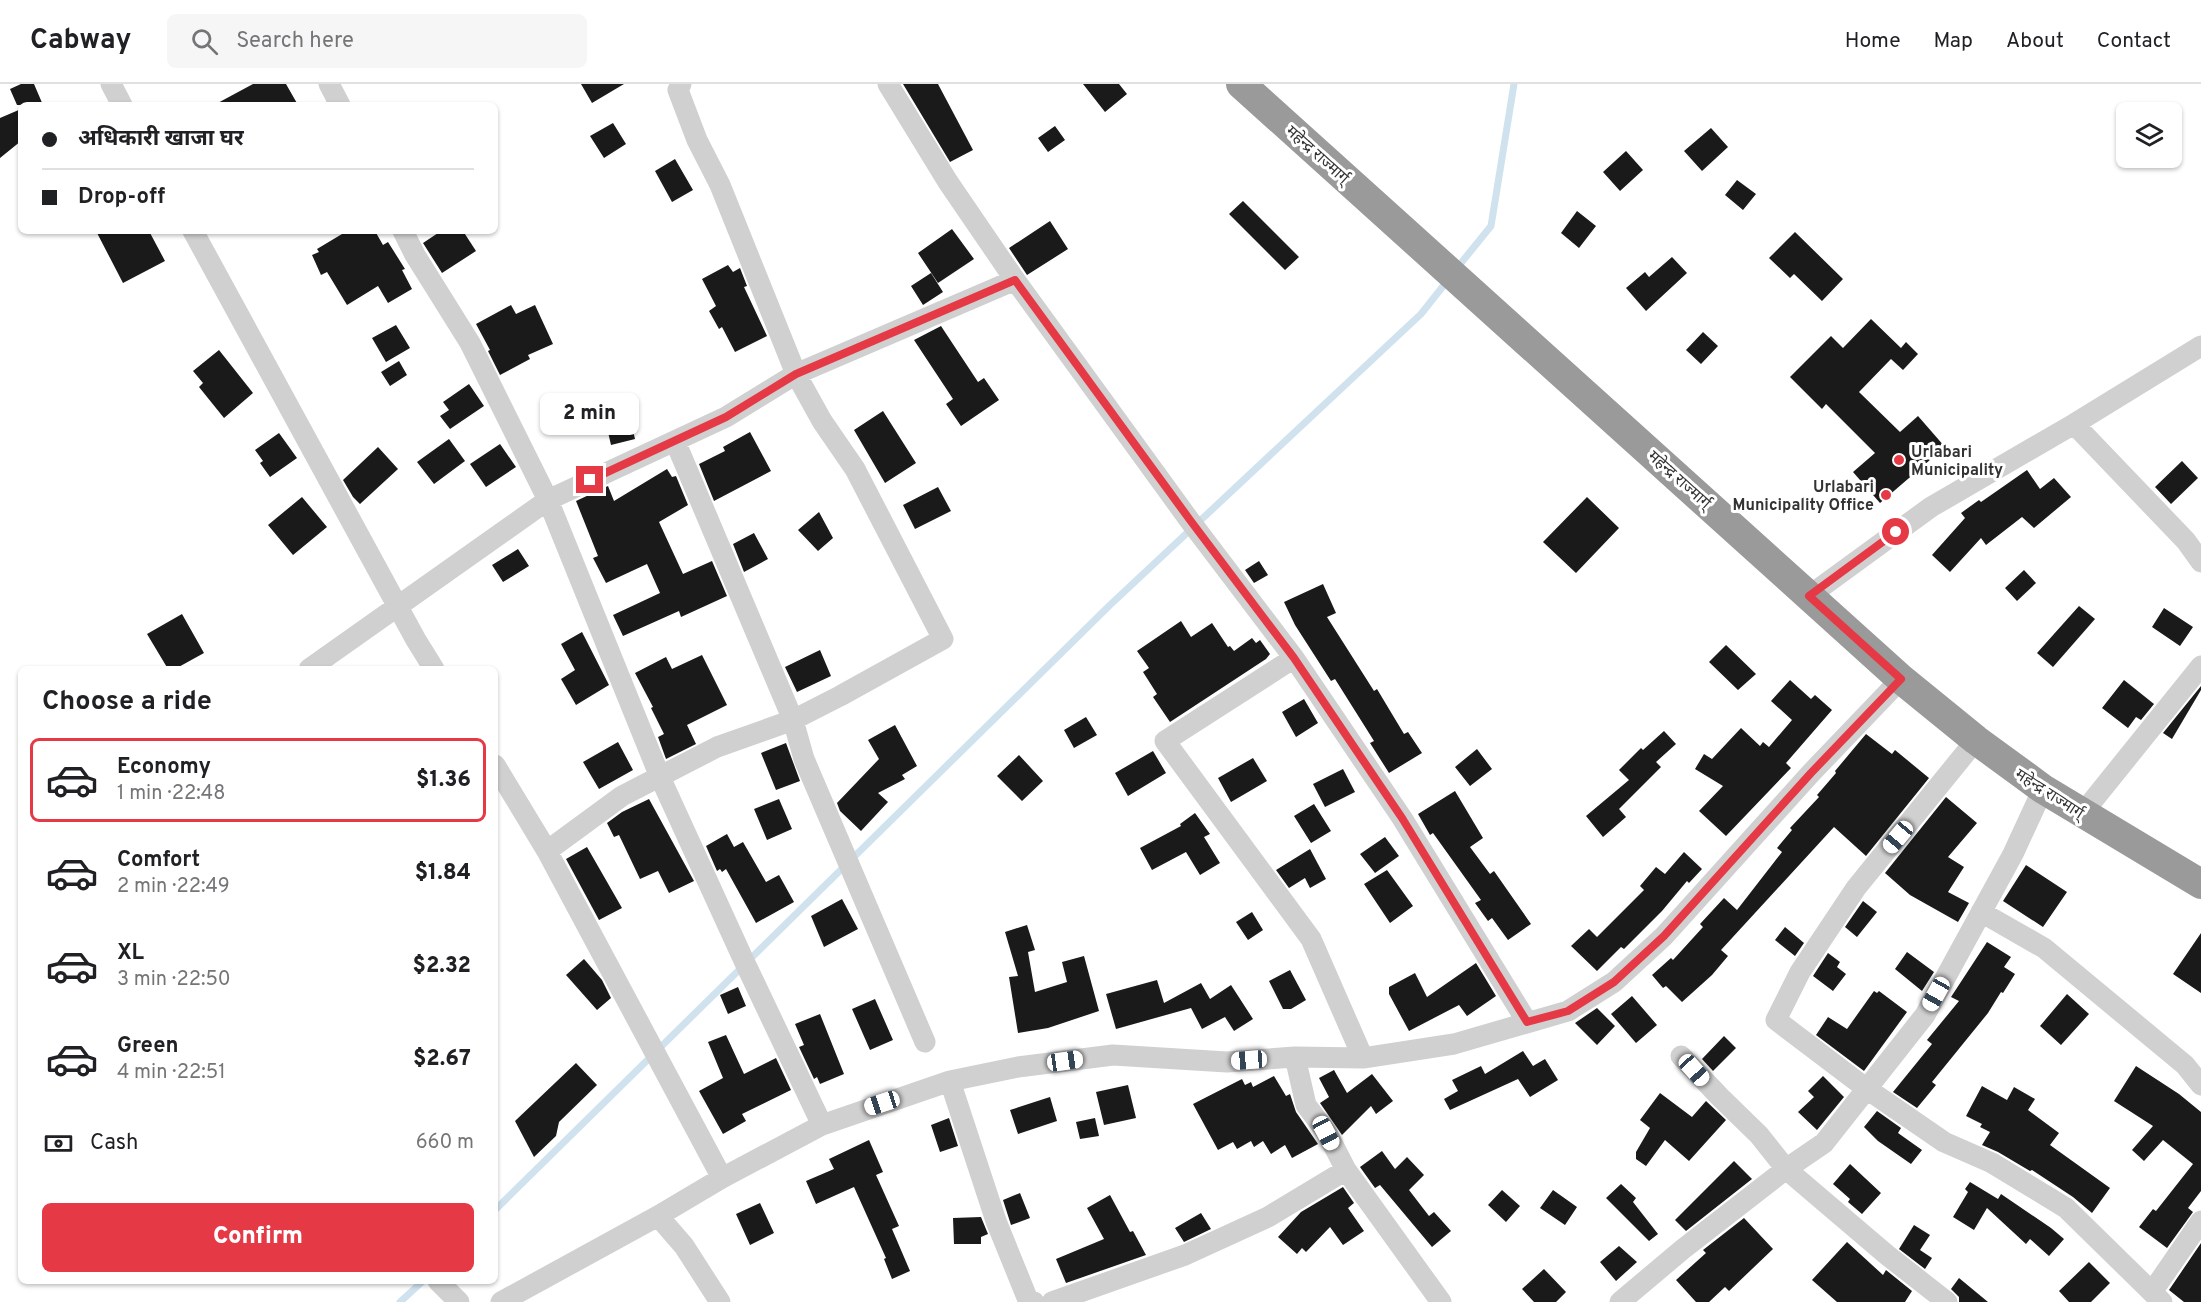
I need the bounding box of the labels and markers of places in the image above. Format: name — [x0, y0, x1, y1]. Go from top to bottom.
place label: Urlabari Municipality — [1911, 443, 2003, 481]
marker: Urlabari Municipality — [1892, 453, 1906, 467]
place label: Urlabari Municipality Office — [1732, 478, 1874, 516]
marker: Urlabari Municipality Office — [1879, 488, 1893, 502]

